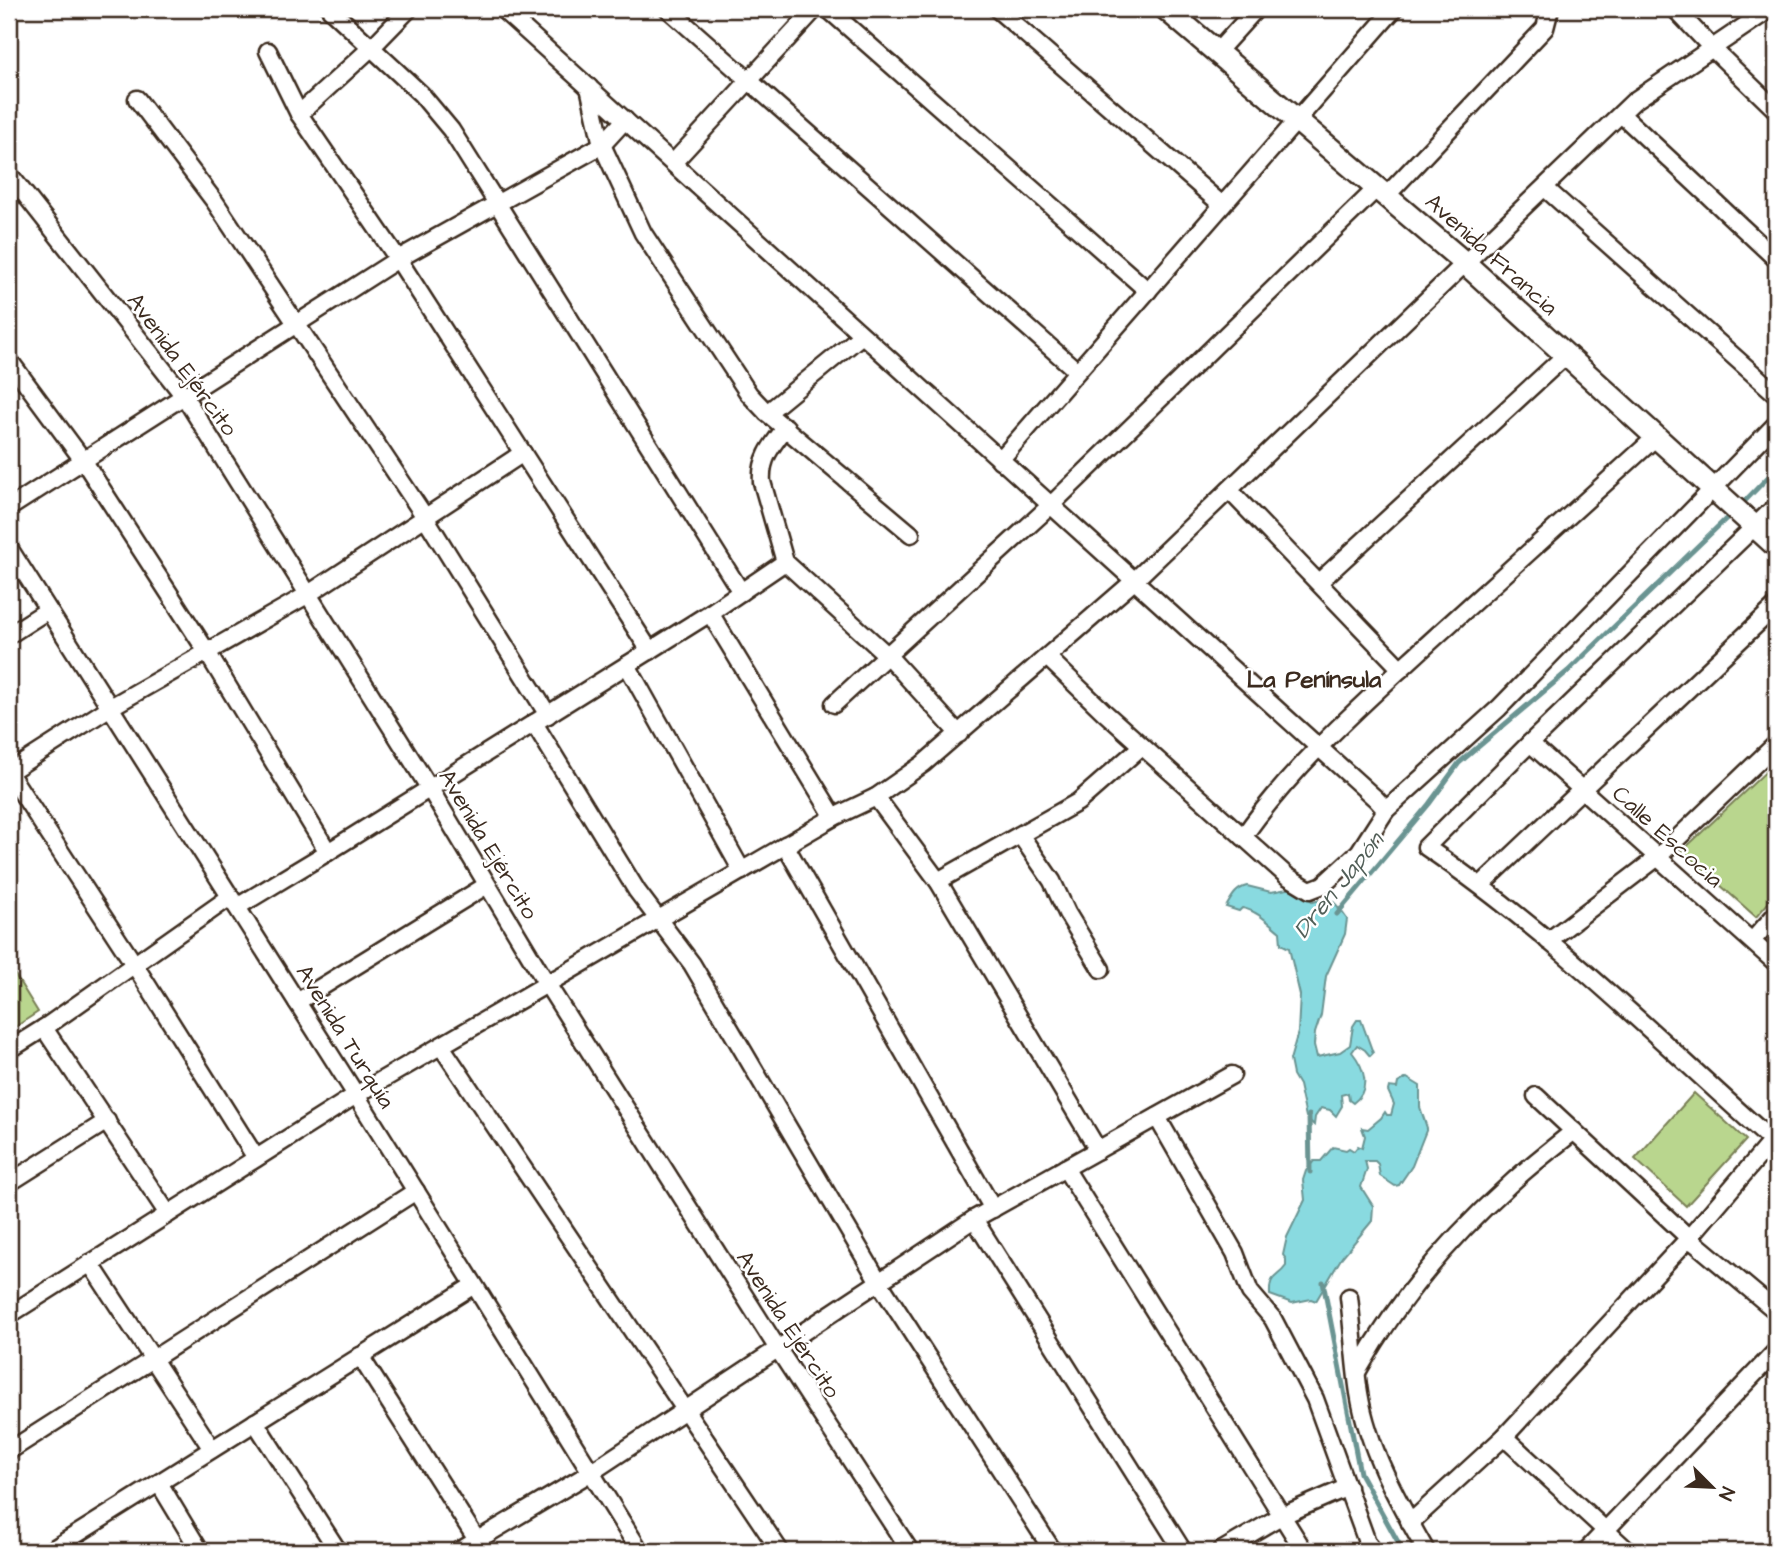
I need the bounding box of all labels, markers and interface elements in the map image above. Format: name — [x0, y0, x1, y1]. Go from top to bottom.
street label: Avenida Francia — [1418, 187, 1565, 323]
street label: Avenida Ejército — [119, 286, 245, 443]
district label: La Península — [1247, 663, 1382, 697]
street label: Avenida Ejército — [431, 763, 546, 926]
street label: Calle Escocia — [1605, 778, 1730, 895]
water label: Dren Japón — [1286, 824, 1393, 946]
street label: Avenida Turquía — [288, 958, 402, 1115]
street label: Avenida Ejército — [728, 1245, 848, 1405]
north arrow — [1676, 1452, 1746, 1522]
text: N — [1711, 1482, 1741, 1504]

